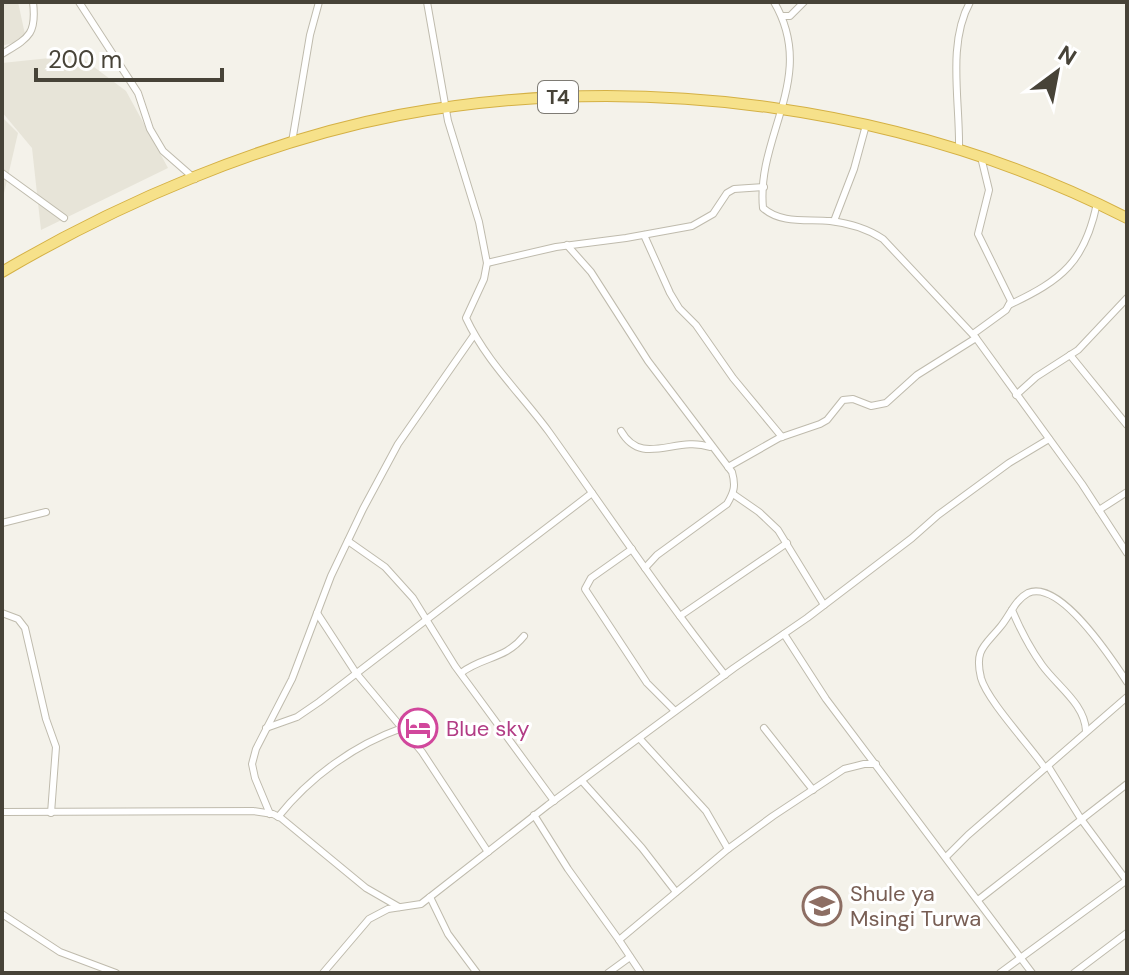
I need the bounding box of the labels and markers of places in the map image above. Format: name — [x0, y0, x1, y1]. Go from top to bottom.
hotel icon: Blue sky — [397, 707, 439, 749]
place label: Blue sky — [446, 714, 530, 743]
place label: Shule ya Msingi Turwa — [850, 879, 981, 933]
school or university icon: Shule ya Msingi Turwa — [801, 885, 843, 927]

